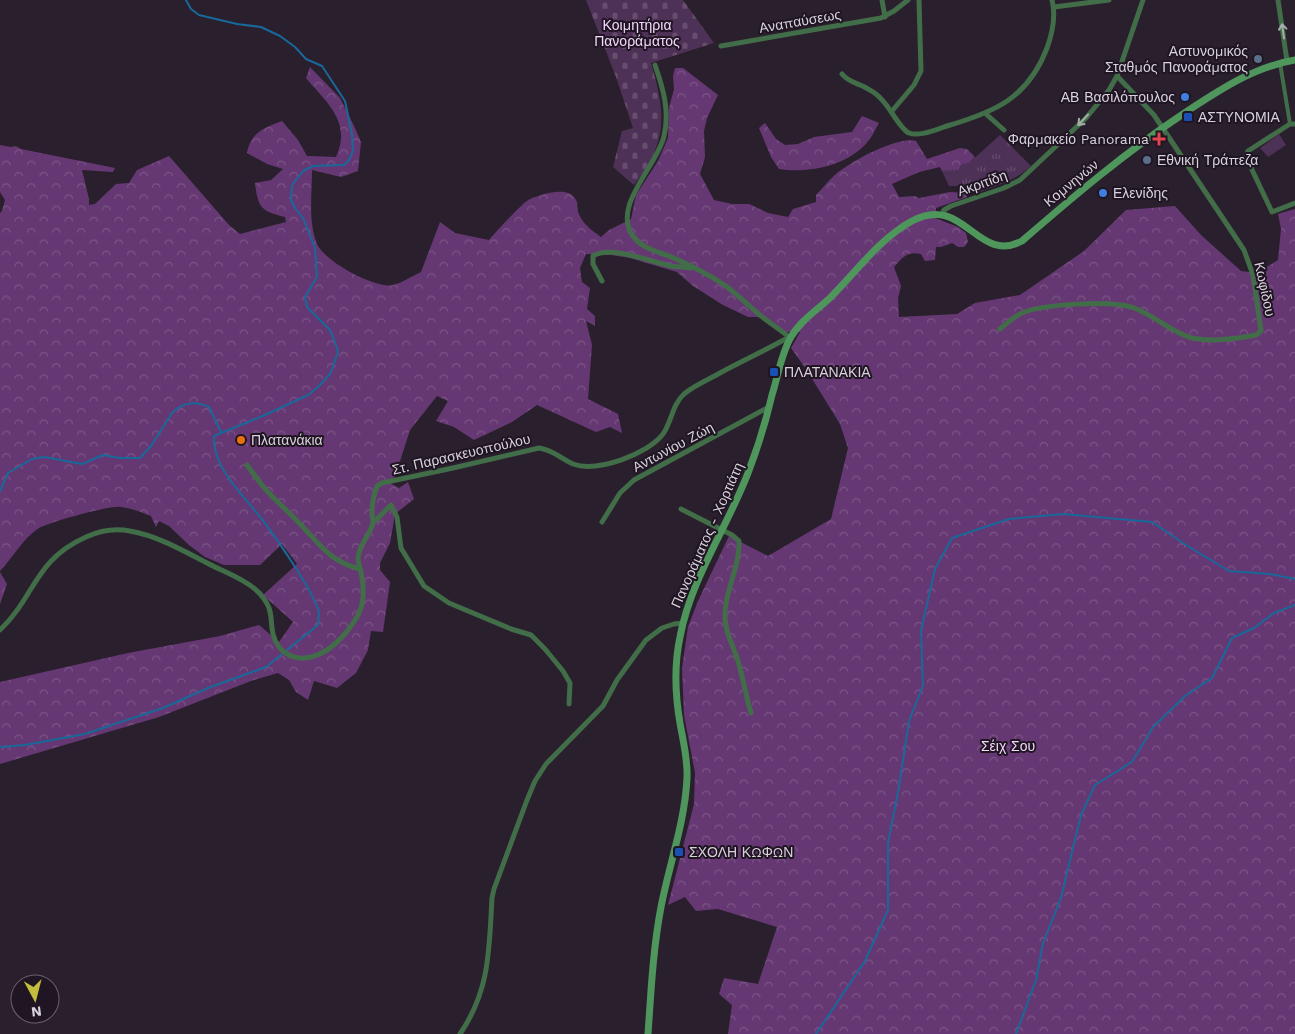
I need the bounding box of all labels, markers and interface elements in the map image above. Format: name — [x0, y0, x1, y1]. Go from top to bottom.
street label: Αναπαύσεως — [758, 6, 842, 36]
park label: Κοιμητήρια Πανοράματος — [594, 17, 680, 49]
one-way arrow — [1277, 23, 1287, 39]
place label: Αστυνομικός Σταθμός Πανοράματος — [1105, 43, 1248, 75]
marker: Αστυνομικός Σταθμός Πανοράματος — [1252, 53, 1264, 65]
place label: ΑΒ Βασιλόπουλος — [1061, 89, 1175, 105]
marker: ΑΒ Βασιλόπουλος — [1179, 91, 1191, 103]
place label: ΑΣΤΥΝΟΜΙΑ — [1198, 109, 1280, 125]
marker: ΑΣΤΥΝΟΜΙΑ — [1182, 111, 1194, 123]
one-way arrow — [1077, 114, 1089, 127]
place label: Φαρμακείο Panorama — [1008, 131, 1149, 147]
marker: Φαρμακείο Panorama — [1153, 133, 1165, 145]
place label: Εθνική Τράπεζα — [1157, 152, 1258, 168]
marker: Εθνική Τράπεζα — [1141, 154, 1153, 166]
street label: Κομνηνών — [1041, 156, 1101, 210]
street label: Ακριτίδη — [955, 167, 1009, 199]
place label: Ελενίδης — [1113, 185, 1168, 201]
marker: Ελενίδης — [1097, 187, 1109, 199]
street label: Κωφίδου — [1251, 260, 1279, 318]
place label: ΠΛΑΤΑΝΑΚΙΑ — [784, 364, 871, 380]
marker: ΠΛΑΤΑΝΑΚΙΑ — [768, 366, 780, 378]
street label: Αντωνίου Ζώη — [630, 419, 716, 475]
street label: Στ. Παρασκευοπούλου — [390, 430, 532, 478]
place label: Πλατανάκια — [251, 432, 323, 448]
marker: Πλατανάκια — [235, 434, 247, 446]
street label: Πανοράματος - Χορτιάτη — [668, 460, 746, 610]
park label: Σέιχ Σου — [981, 738, 1035, 754]
place label: ΣΧΟΛΗ ΚΩΦΩΝ — [689, 844, 793, 860]
marker: ΣΧΟΛΗ ΚΩΦΩΝ — [673, 846, 685, 858]
north arrow — [10, 974, 60, 1024]
text: N — [30, 1003, 43, 1020]

